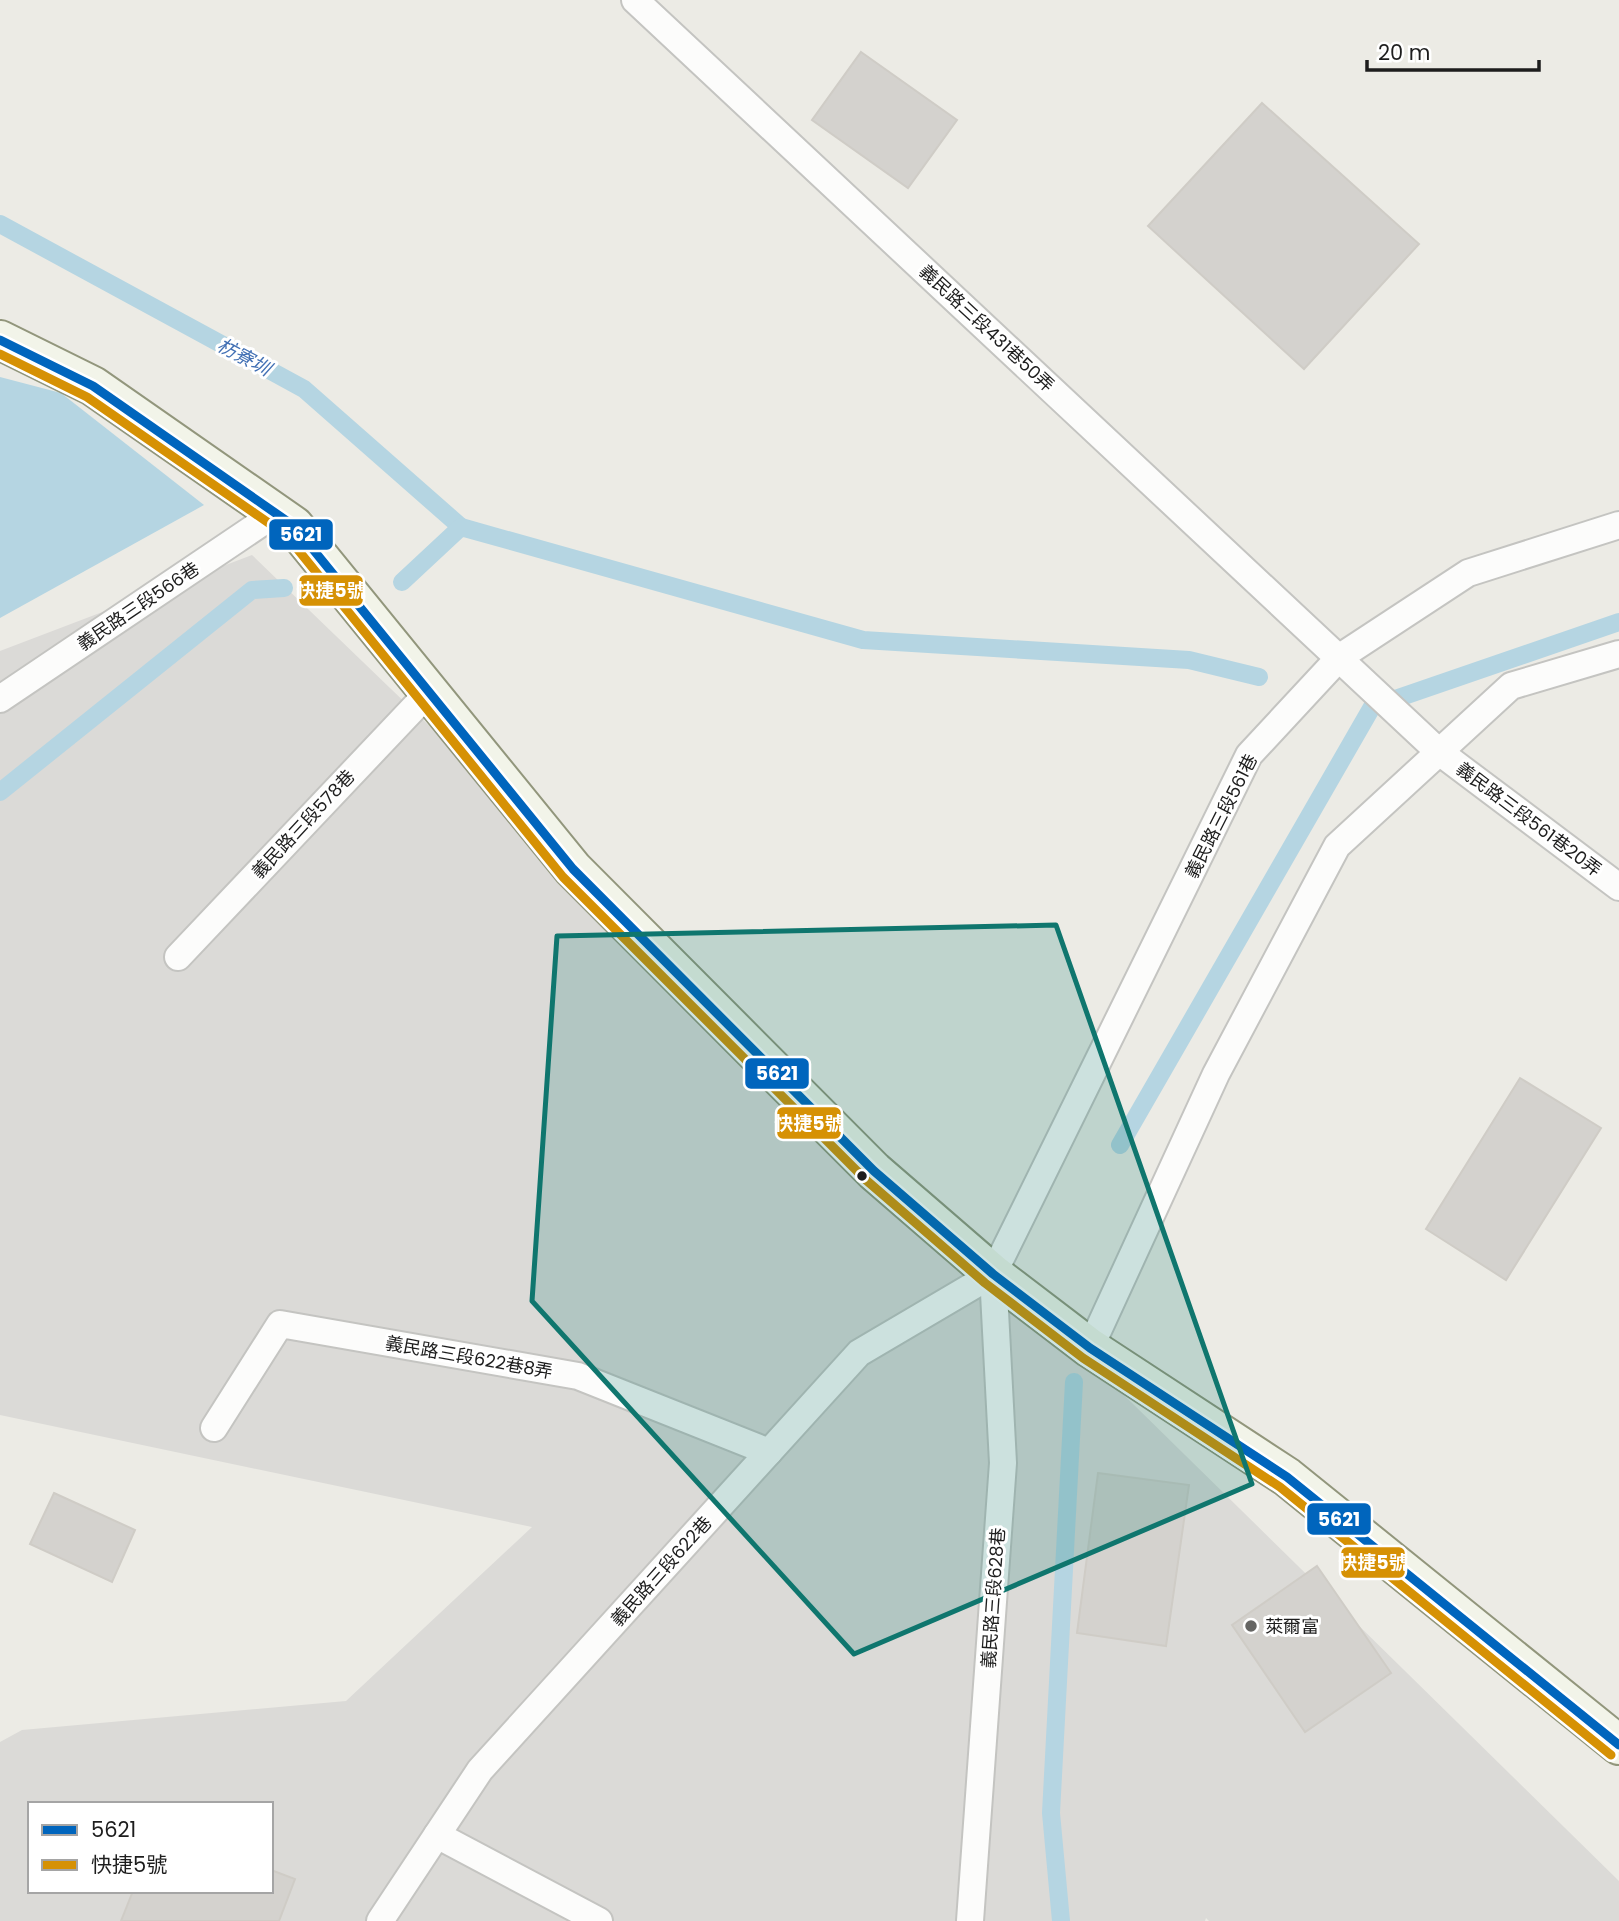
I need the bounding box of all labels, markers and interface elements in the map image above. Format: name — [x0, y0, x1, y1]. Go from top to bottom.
scale bar — [1367, 28, 1538, 72]
text: 20 m — [1378, 38, 1431, 67]
street label: 義民路三段431巷50弄 — [914, 259, 1060, 397]
water label: 枋寮圳 — [212, 332, 278, 384]
line badge: 5621 — [268, 518, 334, 551]
text: 5621 — [280, 521, 322, 548]
street label: 義民路三段566巷 — [72, 556, 204, 656]
line badge: 快捷5號 — [298, 574, 364, 607]
text: 快捷5號 — [296, 577, 366, 604]
street label: 義民路三段561巷 — [1179, 750, 1263, 882]
street label: 義民路三段561巷20弄 — [1451, 756, 1607, 882]
street label: 義民路三段578巷 — [246, 764, 360, 884]
line badge: 5621 — [744, 1057, 810, 1090]
text: 5621 — [756, 1060, 798, 1087]
line badge: 快捷5號 — [776, 1106, 842, 1140]
text: 快捷5號 — [774, 1110, 844, 1137]
unlabelled marker — [855, 1169, 869, 1183]
street label: 義民路三段622巷8弄 — [383, 1330, 555, 1384]
line badge: 5621 — [1306, 1502, 1372, 1536]
text: 5621 — [1318, 1506, 1360, 1533]
street label: 義民路三段622巷 — [605, 1511, 717, 1631]
street label: 義民路三段628巷 — [976, 1527, 1010, 1669]
line badge: 快捷5號 — [1340, 1546, 1406, 1579]
text: 快捷5號 — [1338, 1549, 1408, 1576]
place label: 萊爾富 — [1265, 1614, 1319, 1639]
marker: 萊爾富 — [1243, 1618, 1259, 1634]
legend — [28, 1802, 273, 1893]
text: 5621 — [91, 1815, 136, 1844]
text: 快捷5號 — [91, 1850, 167, 1879]

